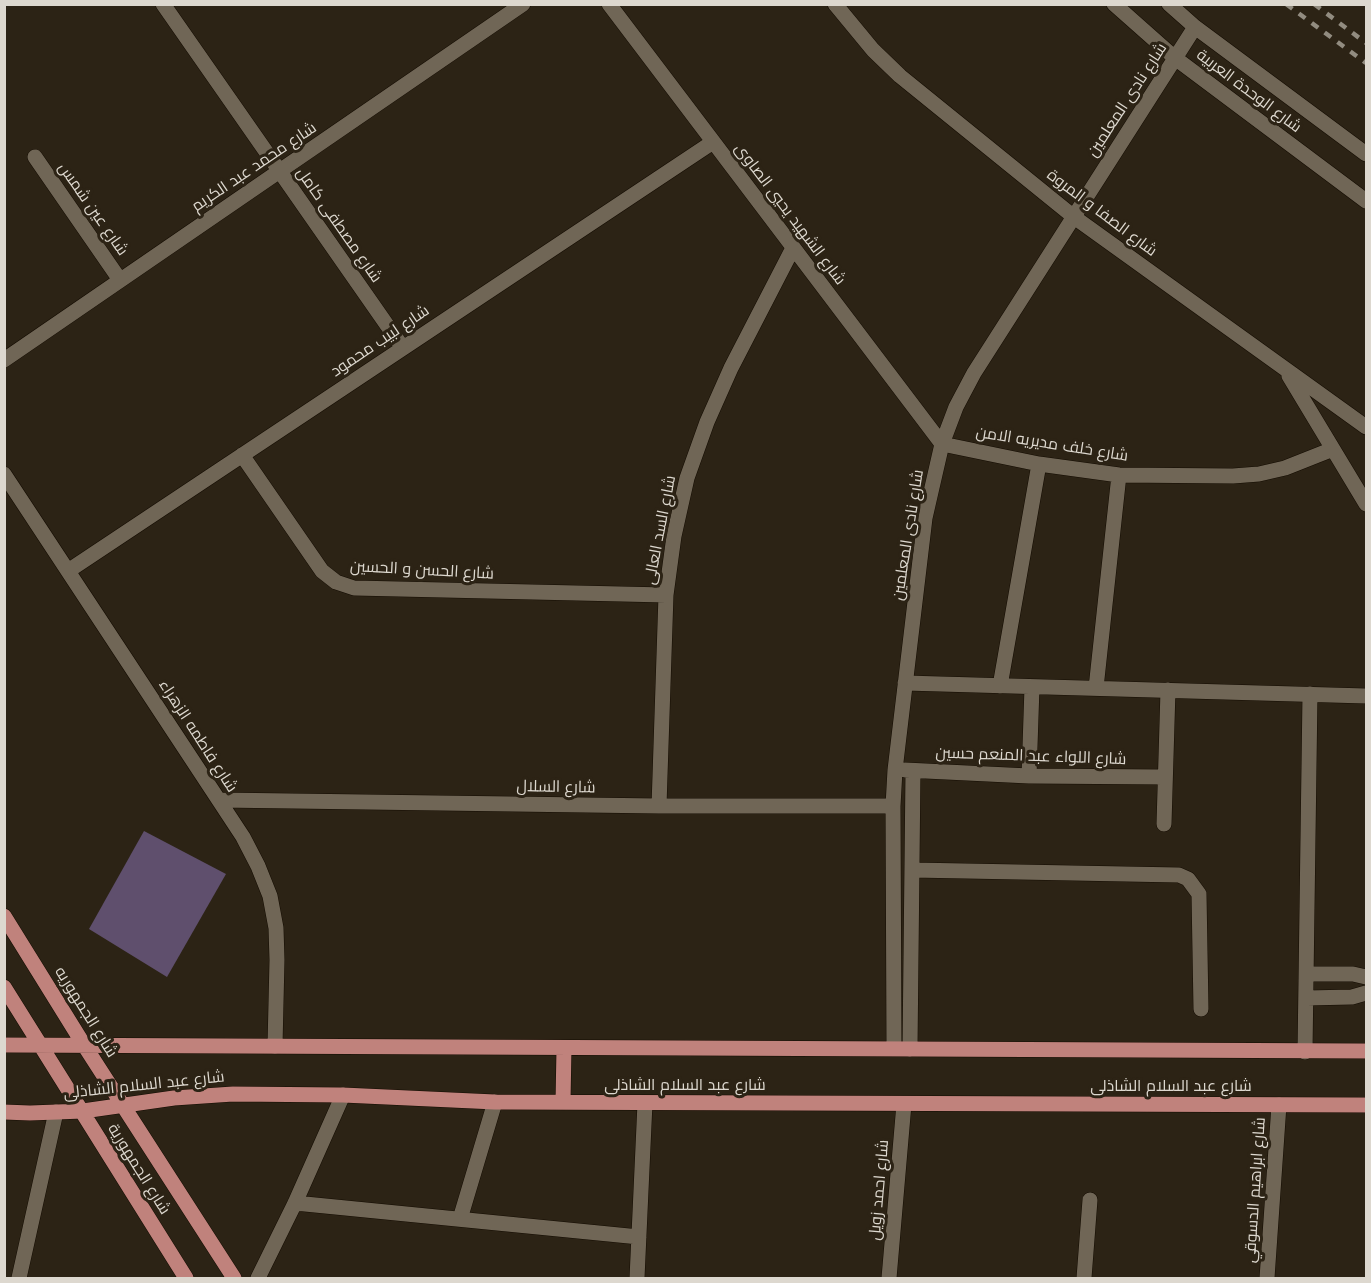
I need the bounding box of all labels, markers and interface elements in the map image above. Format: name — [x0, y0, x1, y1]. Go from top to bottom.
street label: شارع نادى المعلمين — [1083, 39, 1171, 161]
street label: شارع الوحدة العربية — [1193, 45, 1305, 137]
street label: شارع محمد عبد الكريم — [188, 118, 320, 216]
street label: شارع الشهيد يحيي الصاوى — [730, 139, 850, 289]
street label: شارع عين شمس — [54, 159, 132, 259]
street label: شارع مصطفى كامل — [292, 164, 386, 286]
street label: شارع الصفا و المروة — [1043, 165, 1161, 261]
street label: شارع لبيب محمود — [327, 301, 433, 381]
street label: شارع خلف مديريه الامن — [974, 422, 1130, 466]
street label: شارع نادى المعلمين — [888, 468, 928, 602]
street label: شارع السد العالى — [640, 474, 680, 586]
street label: شارع الحسن و الحسين — [349, 557, 495, 583]
street label: شارع فاطمه الزهراء — [154, 676, 242, 796]
street label: شارع اللواء عبد المنعم حسين — [935, 743, 1127, 769]
street label: شارع السلال — [516, 777, 596, 797]
street label: شارع الجمهوريه — [50, 963, 122, 1061]
street label: شارع عبد السلام الشاذلى — [63, 1067, 225, 1103]
street label: شارع عبد السلام الشاذلى — [604, 1075, 766, 1095]
street label: شارع عبد السلام الشاذلى — [1090, 1076, 1252, 1096]
street label: شارع ابراهيم الدسوقي — [1240, 1116, 1270, 1264]
street label: شارع الجمهورية — [103, 1120, 175, 1218]
street label: شارع احمد زويل — [865, 1139, 893, 1241]

